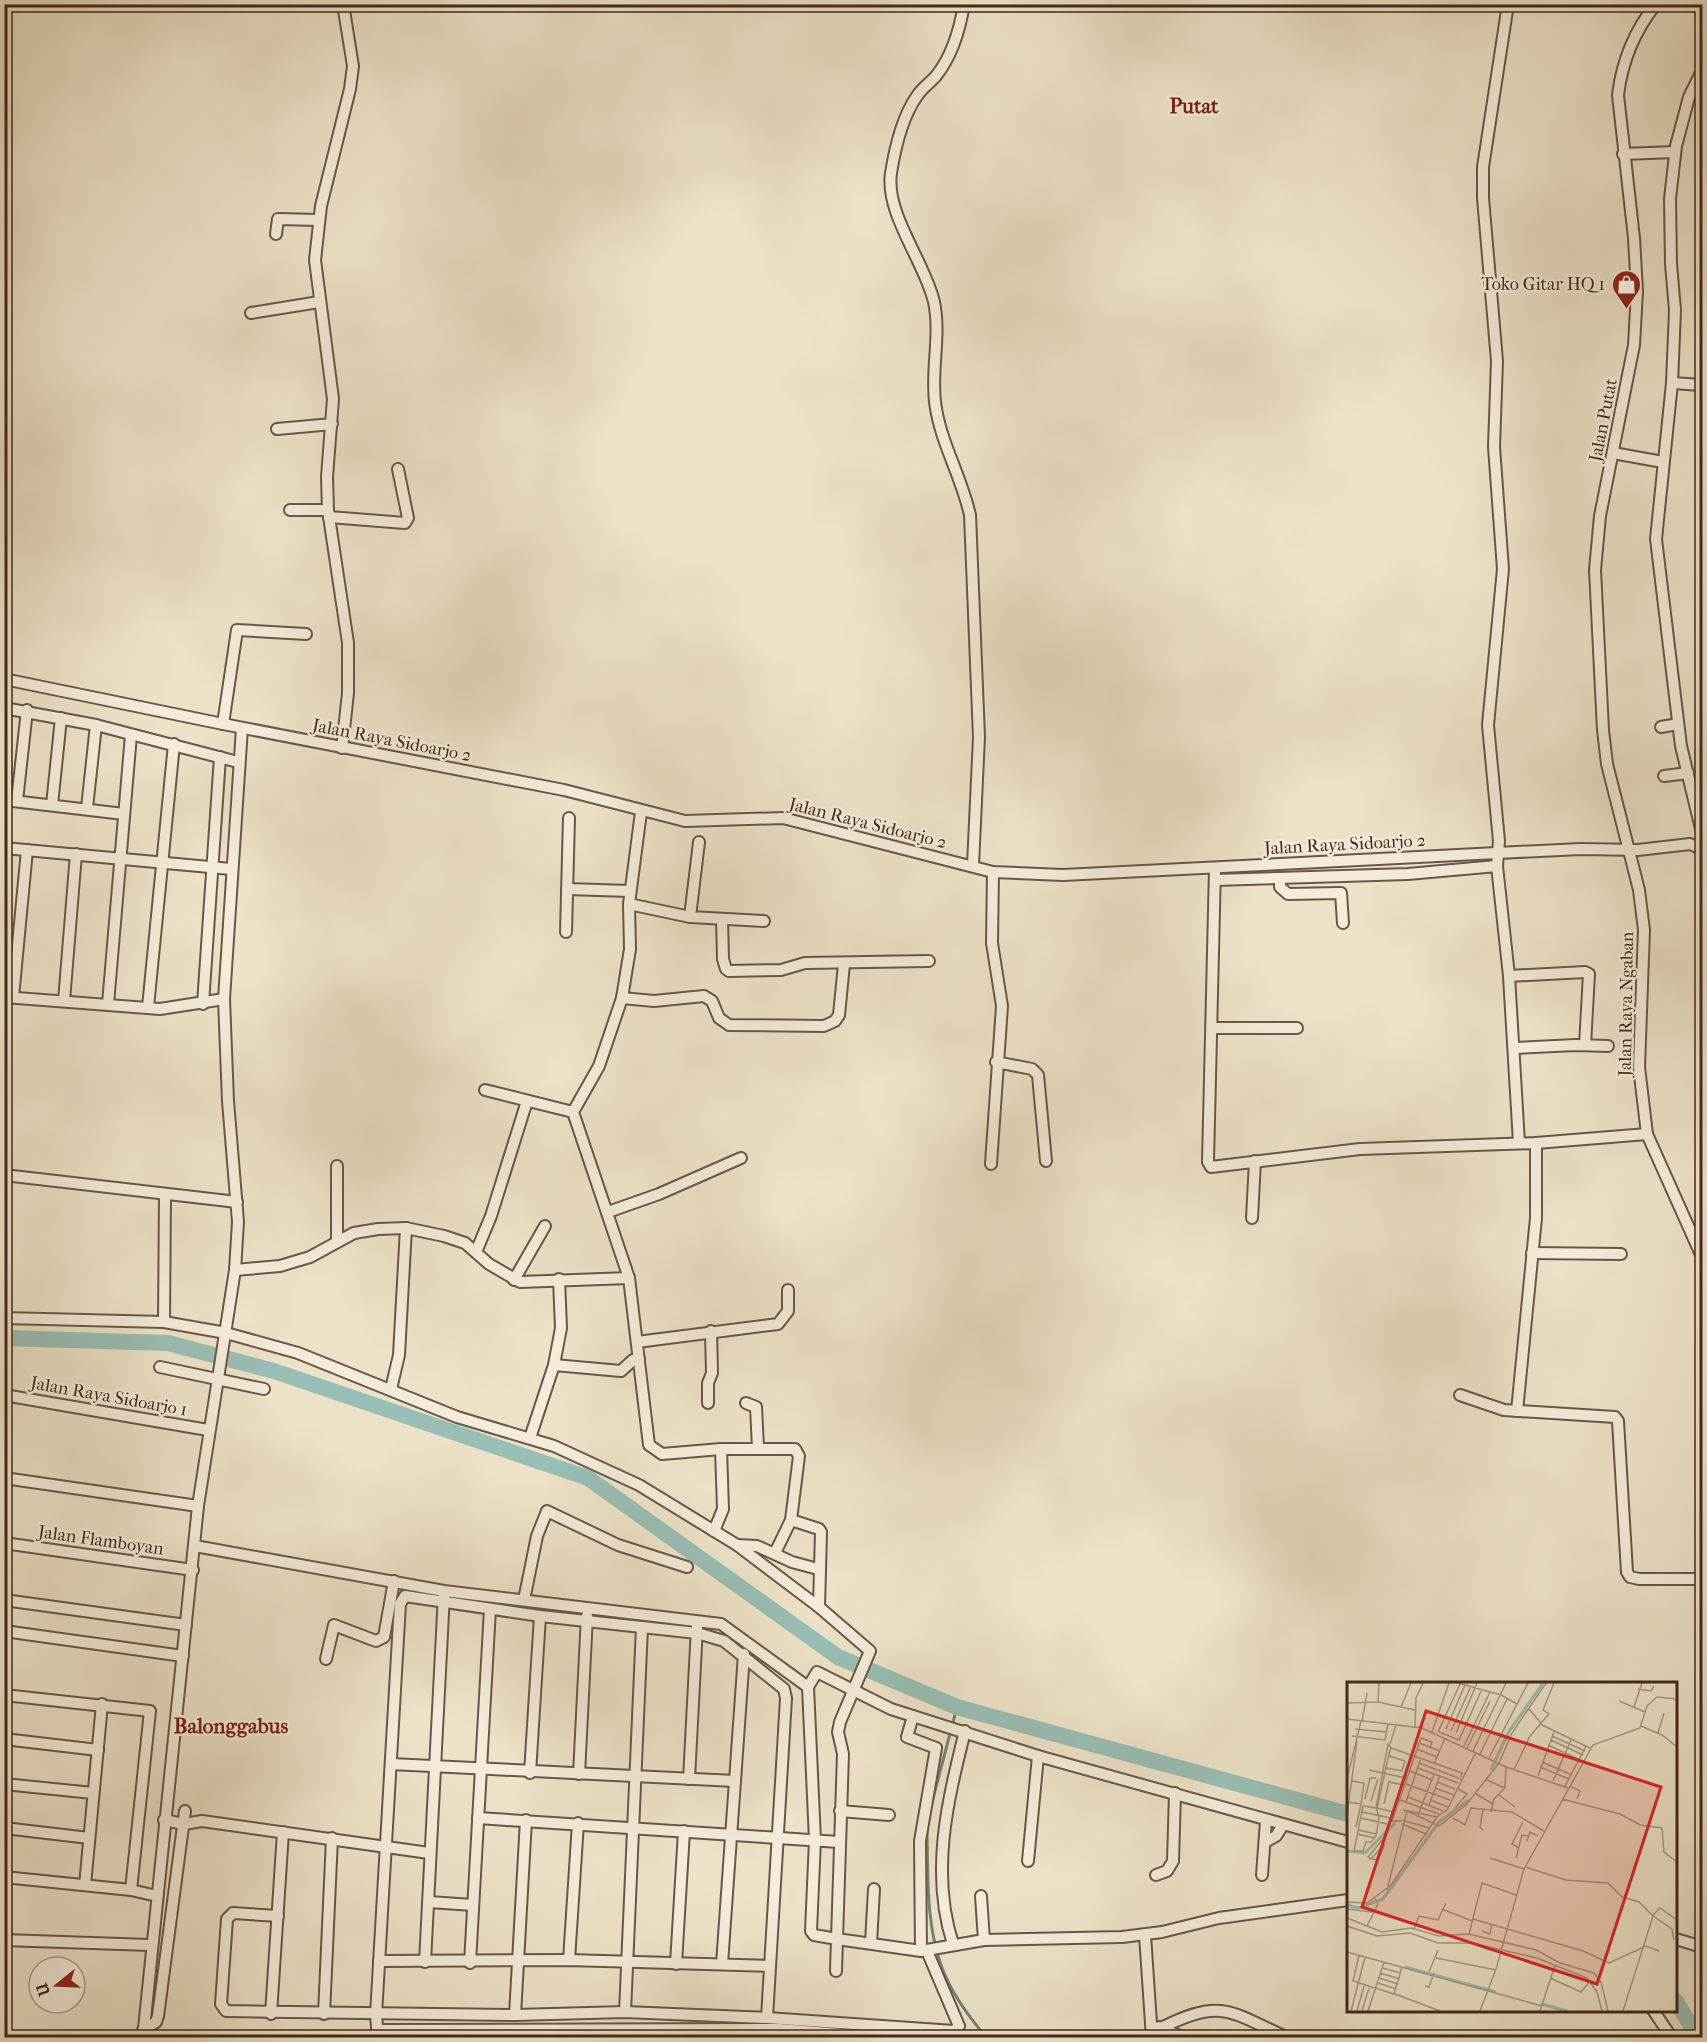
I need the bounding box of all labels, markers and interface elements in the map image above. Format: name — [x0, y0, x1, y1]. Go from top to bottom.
district label: Putat — [1169, 94, 1219, 118]
shop icon: Toko Gitar HQ 1 — [1610, 268, 1642, 310]
place label: Toko Gitar HQ 1 — [1481, 274, 1605, 295]
street label: Jalan Putat — [1585, 376, 1622, 466]
street label: Jalan Raya Sidoarjo 2 — [309, 714, 473, 766]
street label: Jalan Raya Sidoarjo 2 — [785, 793, 949, 853]
street label: Jalan Raya Sidoarjo 2 — [1262, 830, 1426, 859]
street label: Jalan Raya Ngaban — [1615, 931, 1638, 1079]
street label: Jalan Raya Sidoarjo 1 — [27, 1372, 189, 1421]
street label: Jalan Flamboyan — [35, 1521, 166, 1560]
inset map — [1347, 1682, 1677, 2012]
district label: Balonggabus — [174, 1714, 288, 1738]
north arrow — [27, 1955, 87, 2015]
text: U — [32, 1980, 54, 1999]

